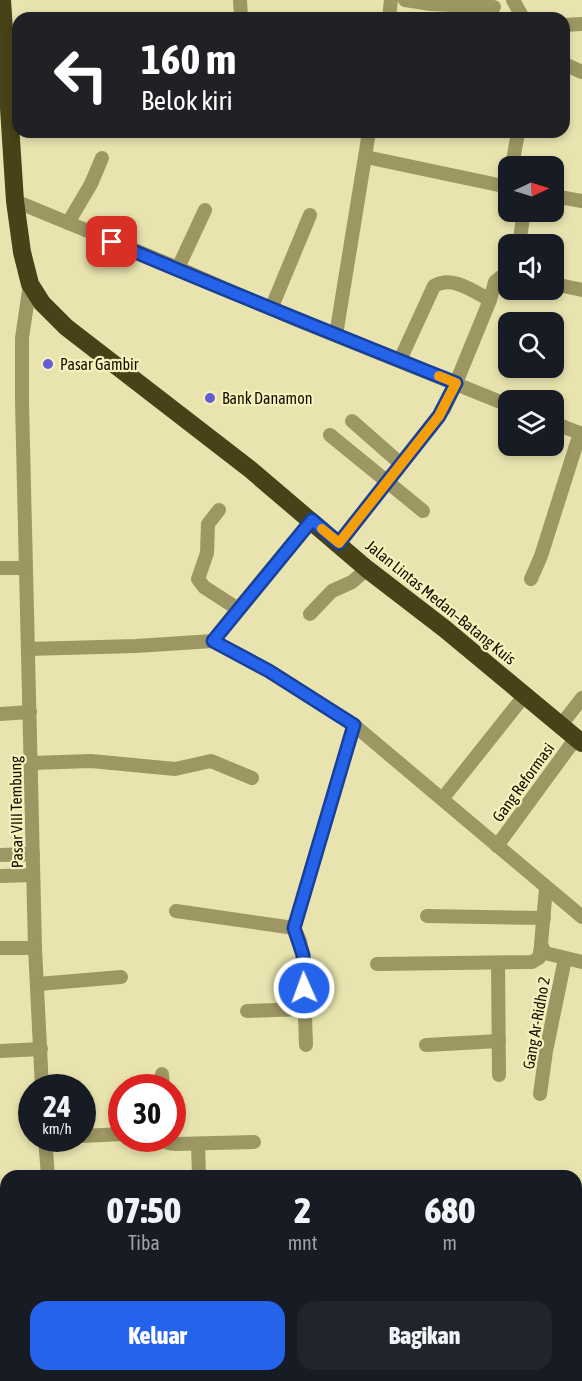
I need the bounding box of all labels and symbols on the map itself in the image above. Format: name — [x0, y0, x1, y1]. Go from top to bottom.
north arrow — [498, 156, 564, 222]
pin — [86, 216, 137, 267]
place label: Pasar Gambir — [60, 355, 139, 373]
marker: Pasar Gambir — [41, 357, 55, 371]
place label: Bank Danamon — [222, 389, 312, 407]
marker: Bank Danamon — [203, 391, 217, 405]
street label: Jalan Lintas Medan–Batang Kuis — [362, 536, 520, 669]
street label: Gang Reformasi — [488, 739, 558, 825]
street label: Pasar VIII Tembung — [6, 756, 27, 868]
position arrow — [272, 956, 336, 1020]
street label: Gang Ar-Ridho 2 — [519, 975, 554, 1071]
speed limit sign: 30 — [108, 1074, 186, 1152]

